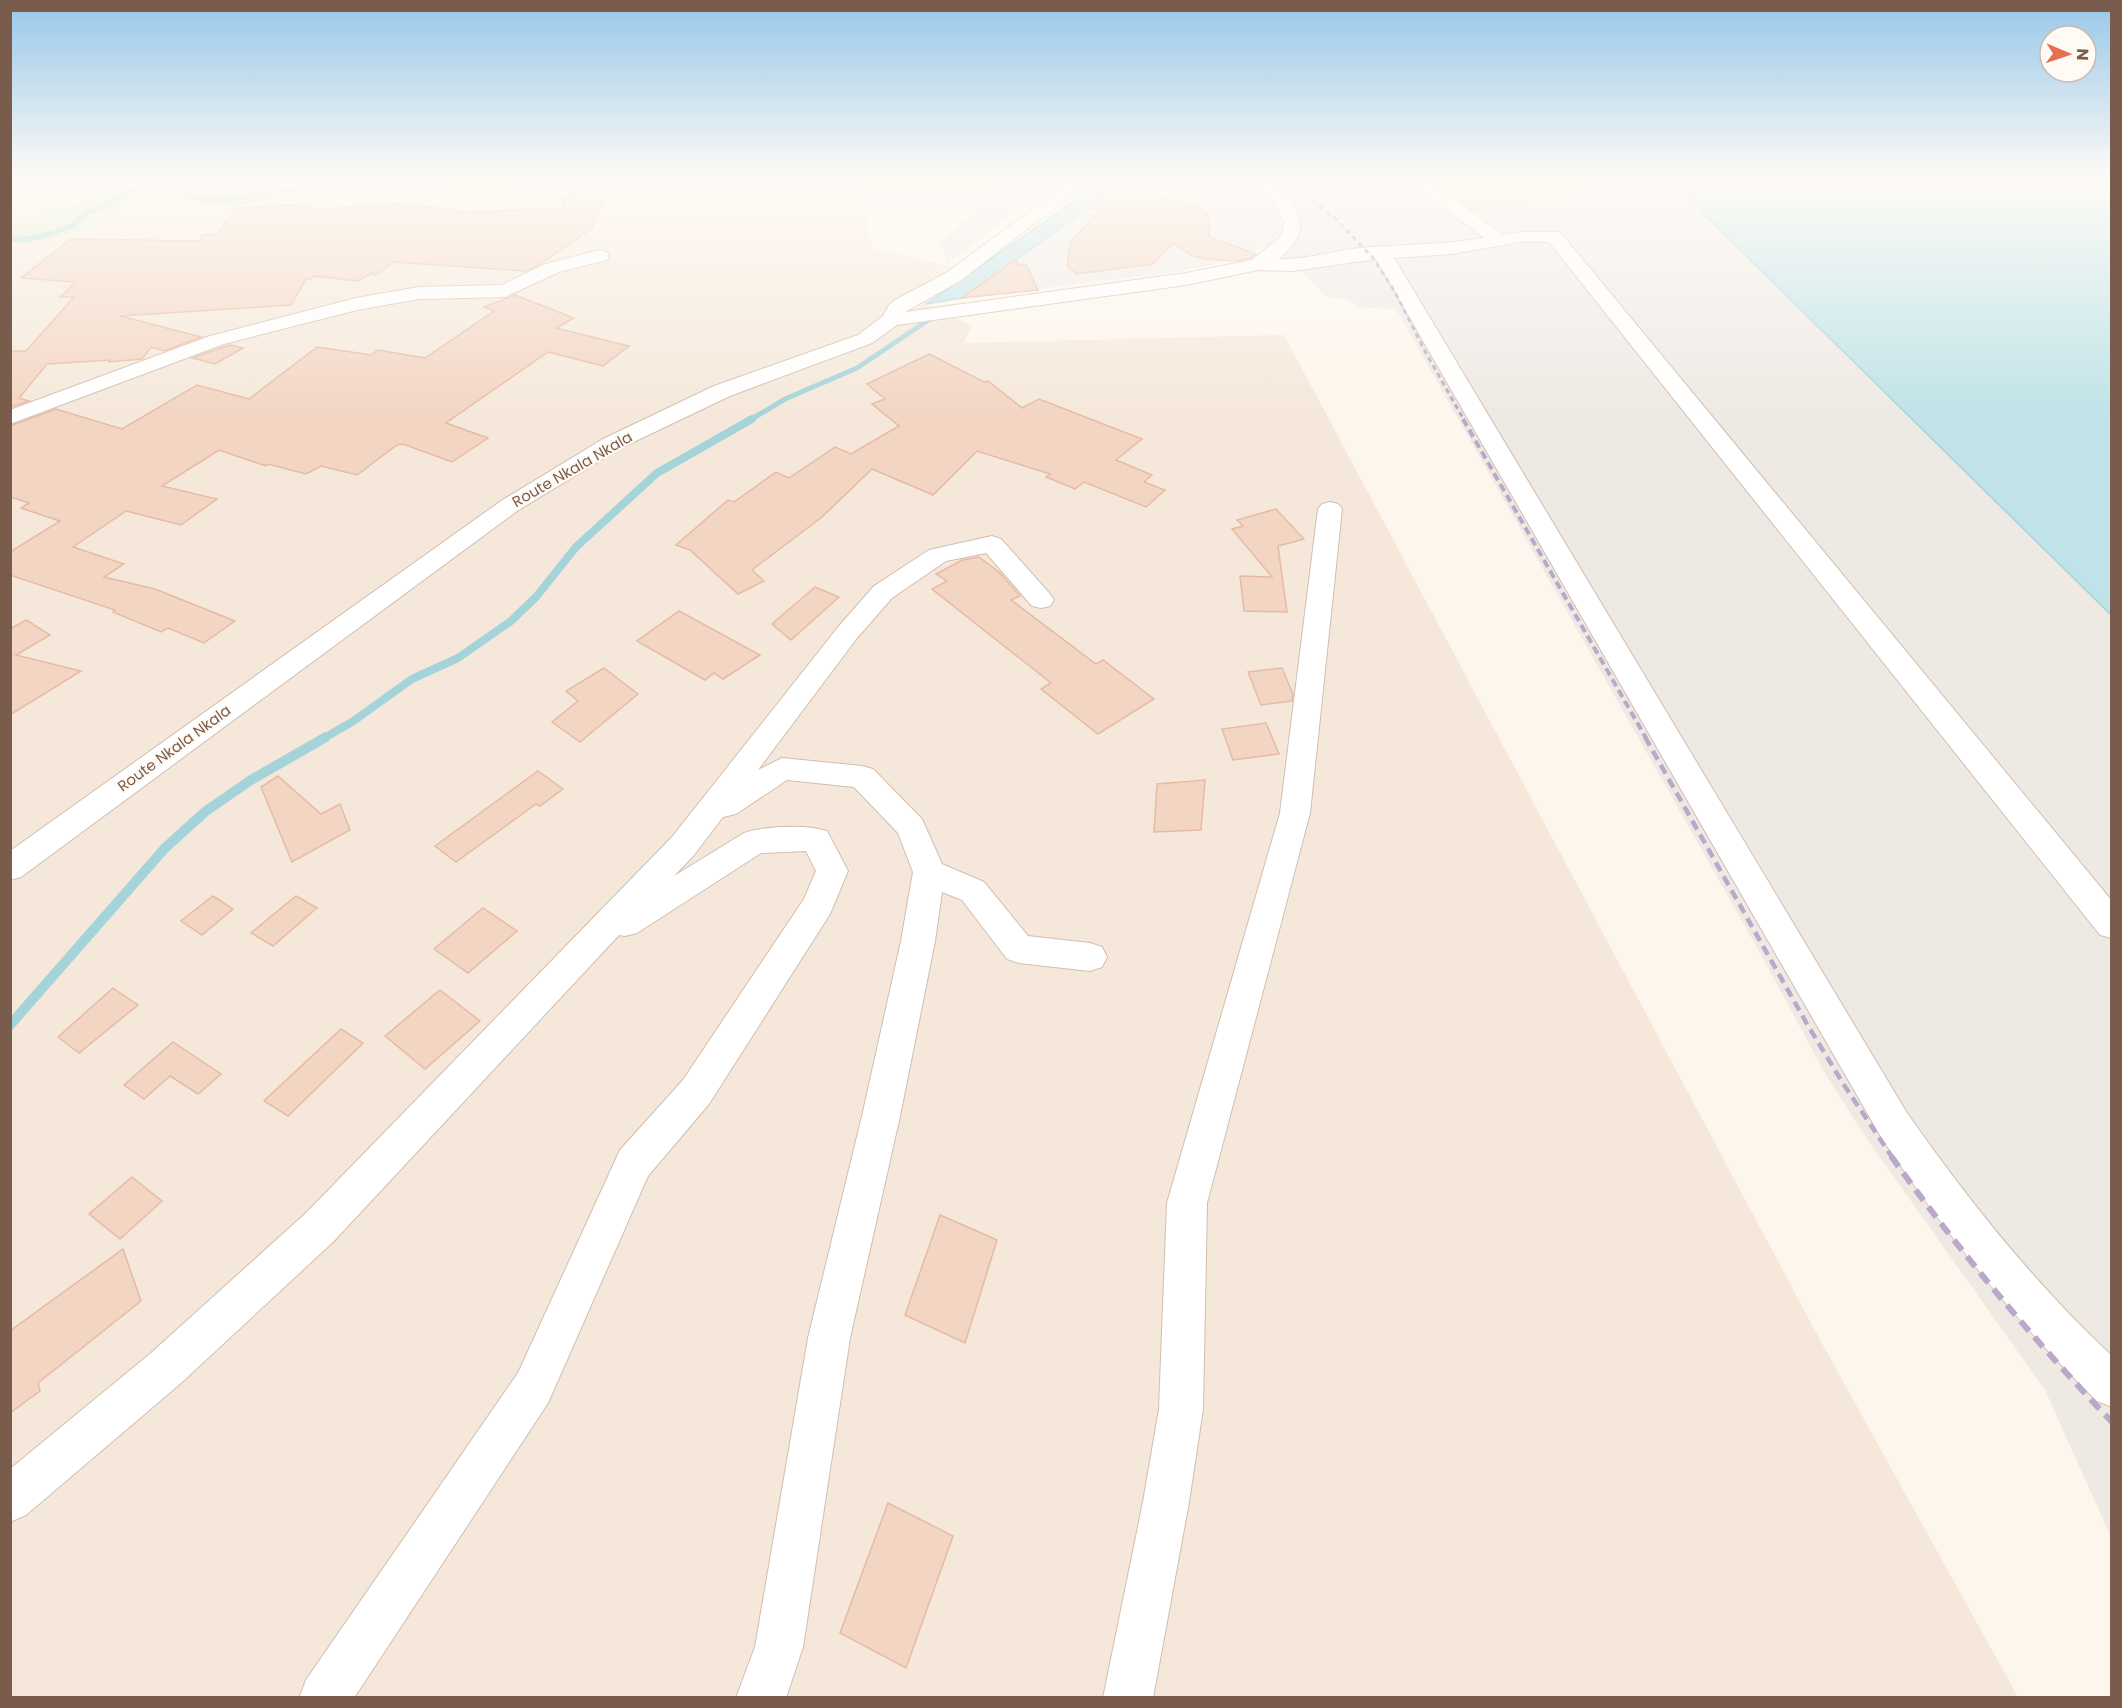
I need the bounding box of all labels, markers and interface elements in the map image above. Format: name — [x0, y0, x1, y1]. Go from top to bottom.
north arrow — [2038, 24, 2098, 84]
text: N — [2071, 48, 2094, 61]
street label: Route Nkala Nkala — [508, 426, 636, 512]
street label: Route Nkala Nkala — [113, 700, 235, 796]

